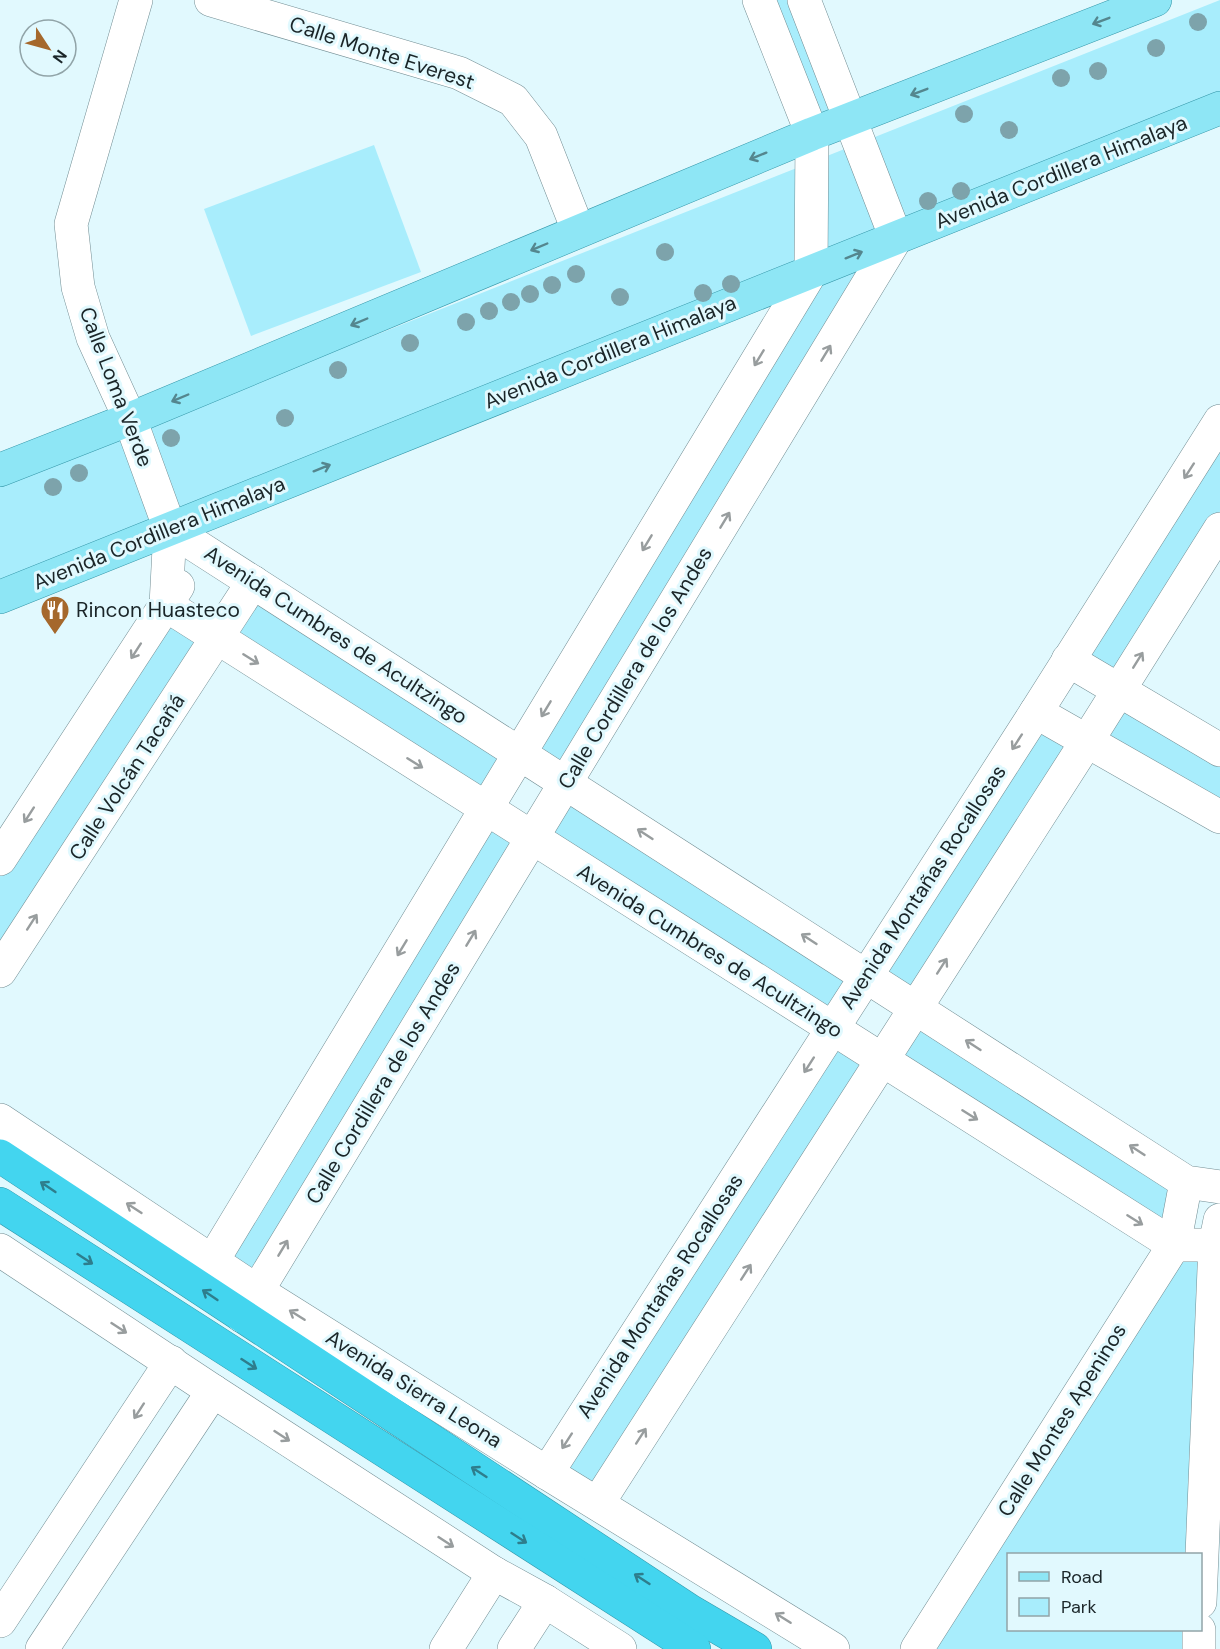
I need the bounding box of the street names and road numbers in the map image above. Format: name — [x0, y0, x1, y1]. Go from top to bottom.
street label: Calle Monte Everest — [286, 10, 478, 96]
street label: Avenida Cordillera Himalaya — [931, 109, 1191, 235]
street label: Avenida Cordillera Himalaya — [480, 289, 740, 415]
street label: Calle Loma Verde — [73, 303, 159, 471]
street label: Avenida Cordillera Himalaya — [29, 470, 289, 596]
street label: Avenida Cumbres de Acultzingo — [199, 539, 473, 731]
street label: Calle Cordillera de los Andes — [551, 542, 719, 794]
street label: Calle Volcán Tacañá — [63, 689, 191, 865]
street label: Avenida Montañas Rocallosas — [833, 759, 1013, 1015]
street label: Avenida Cumbres de Acultzingo — [572, 857, 848, 1045]
street label: Calle Cordillera de los Andes — [299, 957, 467, 1209]
street label: Avenida Montañas Rocallosas — [570, 1168, 750, 1424]
street label: Calle Montes Apeninos — [991, 1318, 1133, 1522]
street label: Avenida Sierra Leona — [321, 1323, 507, 1455]

